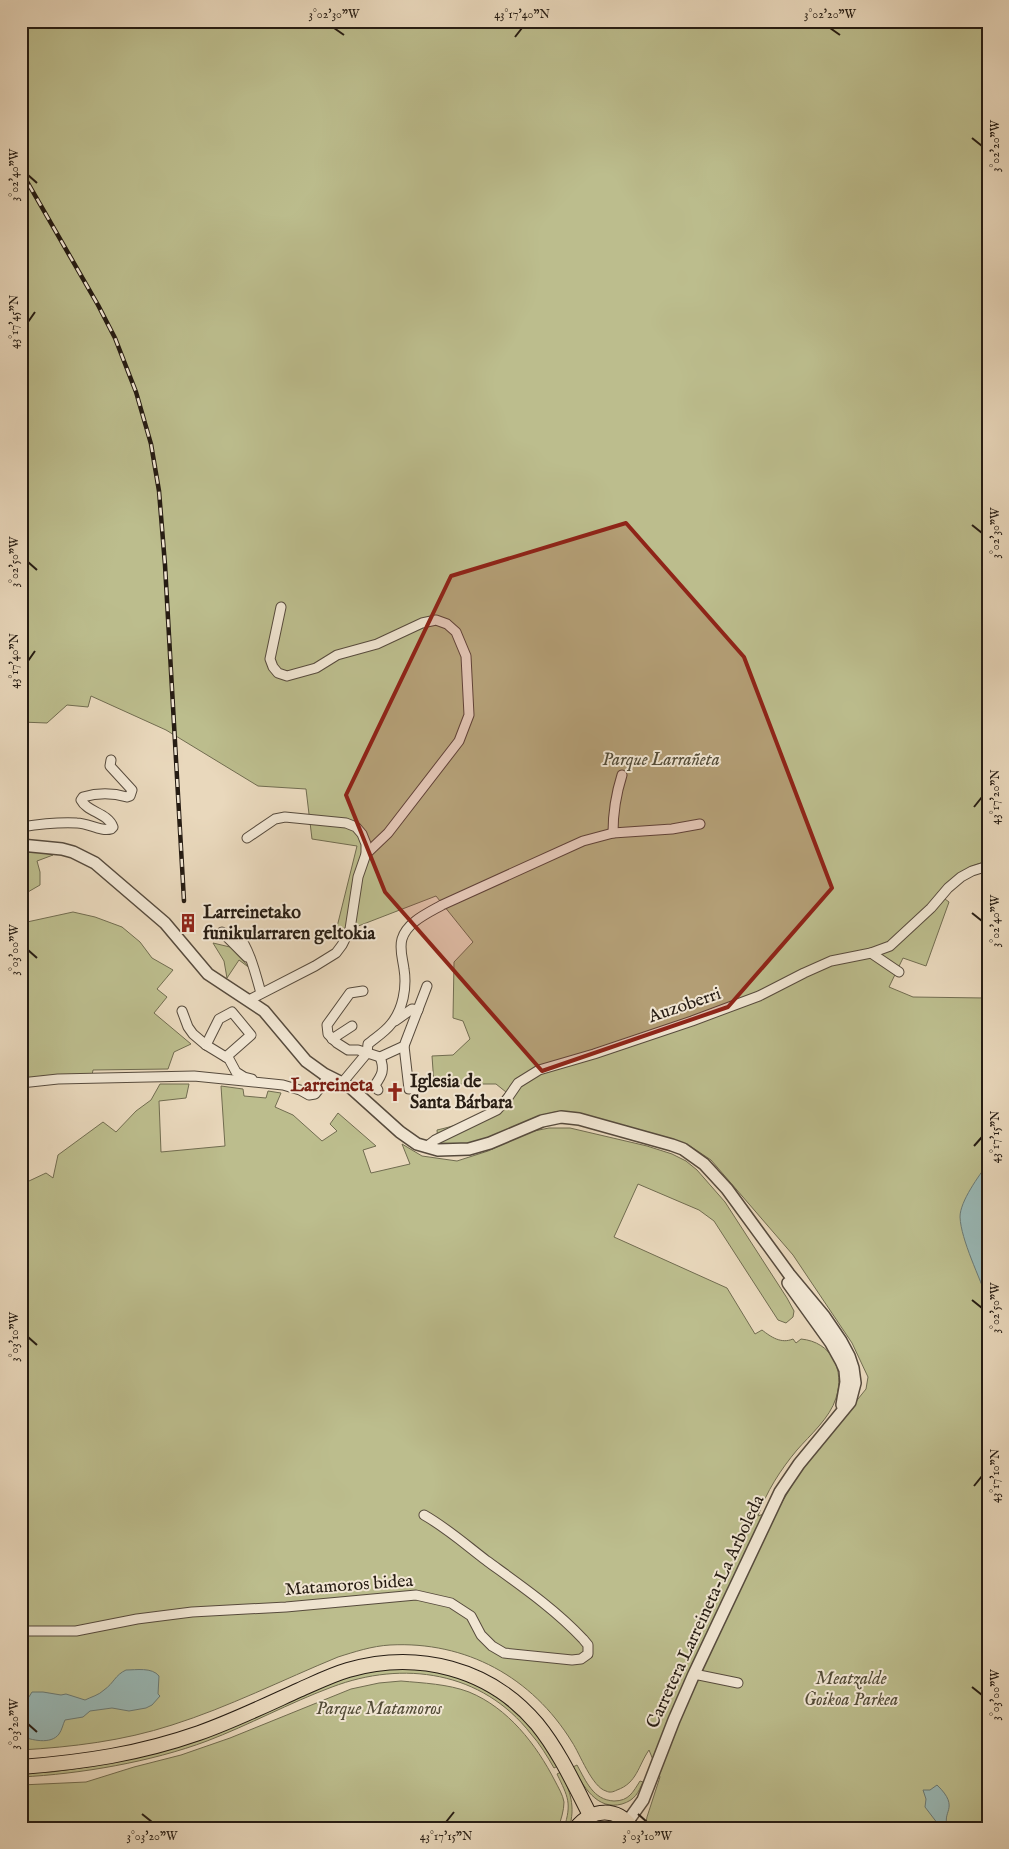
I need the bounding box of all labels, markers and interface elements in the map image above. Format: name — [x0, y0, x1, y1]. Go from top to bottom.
text: 3°02'30"W — [309, 7, 360, 22]
text: 43°17'40"N — [494, 7, 550, 22]
text: 3°02'20"W — [804, 7, 857, 22]
text: 3°02'20"W — [988, 119, 1003, 172]
text: 3°02'40"W — [7, 148, 22, 201]
text: 43°17'45"N — [7, 294, 22, 349]
text: 3°02'30"W — [988, 507, 1003, 558]
text: 3°02'50"W — [7, 536, 22, 587]
text: 43°17'40"N — [7, 633, 22, 689]
park label: Parque Larrañeta — [602, 749, 720, 772]
text: 43°17'20"N — [988, 769, 1003, 825]
text: 3°02'40"W — [988, 894, 1003, 947]
place label: Larreinetako funikularraren geltokia — [203, 902, 376, 946]
building icon: Larreinetako funikularraren geltokia — [177, 912, 199, 934]
text: 3°03'00"W — [7, 924, 22, 976]
street label: Auzoberri — [645, 983, 725, 1029]
place label: Iglesia de Santa Bárbara — [410, 1071, 514, 1115]
district label: Larreineta — [290, 1074, 374, 1098]
church icon: Iglesia de Santa Bárbara — [384, 1081, 406, 1103]
text: 43°17'15"N — [988, 1110, 1003, 1163]
text: 3°02'50"W — [988, 1282, 1003, 1333]
text: 3°03'10"W — [7, 1312, 22, 1362]
text: 43°17'10"N — [988, 1448, 1003, 1503]
street label: Carretera Larreineta-La Arboleda — [642, 1491, 770, 1732]
street label: Matamoros bidea — [284, 1570, 414, 1602]
park label: Meatzalde Goikoa Parkea — [804, 1668, 898, 1712]
text: 3°03'00"W — [988, 1669, 1003, 1721]
text: 3°03'20"W — [7, 1698, 22, 1749]
park label: Parque Matamoros — [316, 1698, 443, 1721]
text: 3°03'20"W — [127, 1829, 178, 1844]
text: 43°17'15"N — [420, 1829, 473, 1844]
text: 3°03'10"W — [622, 1829, 672, 1844]

